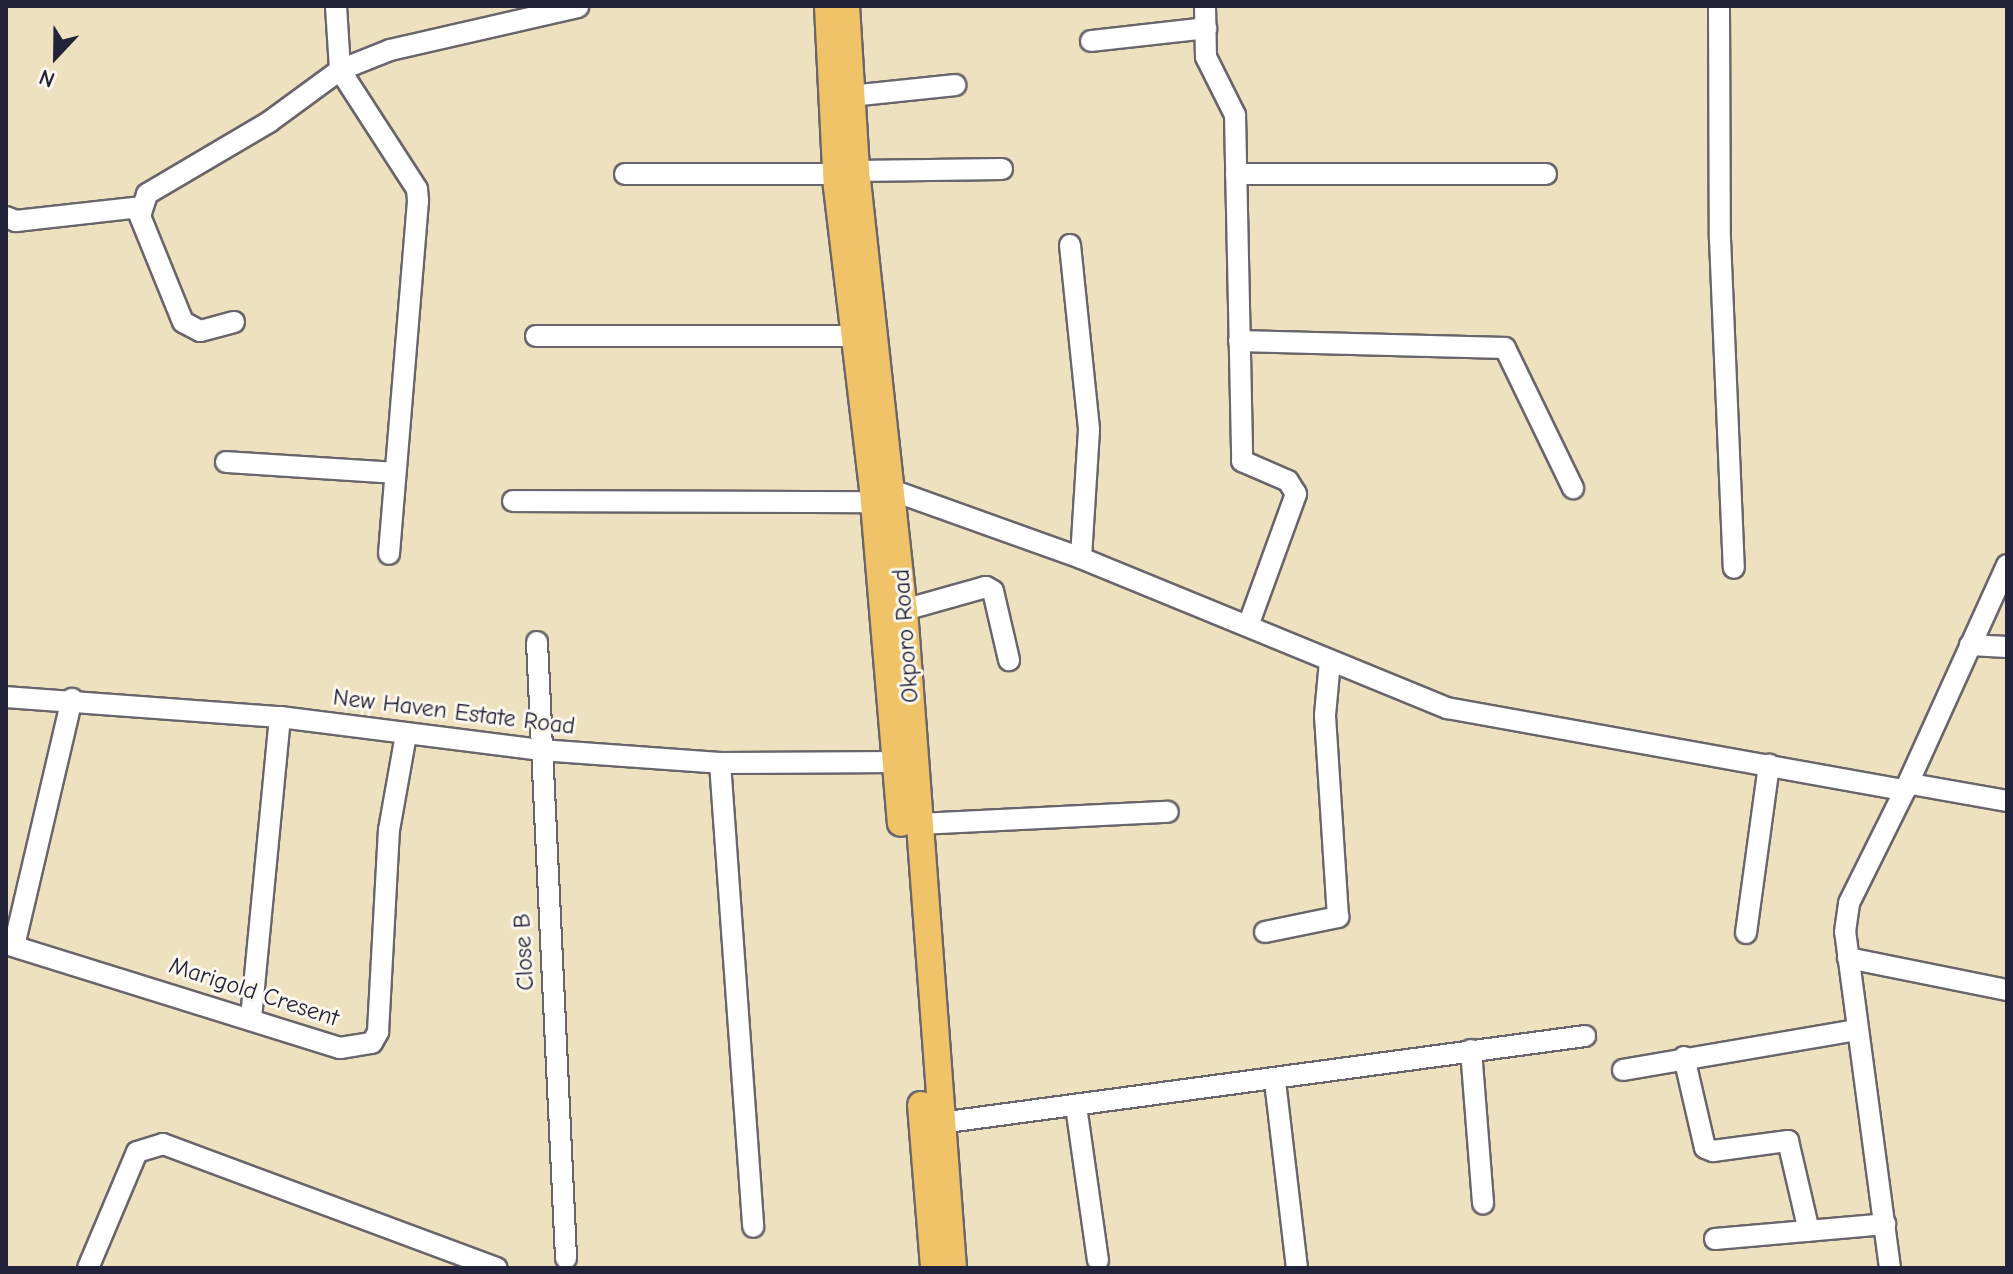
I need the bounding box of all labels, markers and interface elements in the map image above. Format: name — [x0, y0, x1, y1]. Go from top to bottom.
north arrow — [16, 16, 96, 96]
text: N — [35, 64, 59, 93]
street label: Okporo Road — [887, 568, 925, 704]
street label: New Haven Estate Road — [331, 683, 577, 741]
street label: Close B — [508, 913, 540, 991]
street label: Marigold Cresent — [165, 951, 343, 1033]

